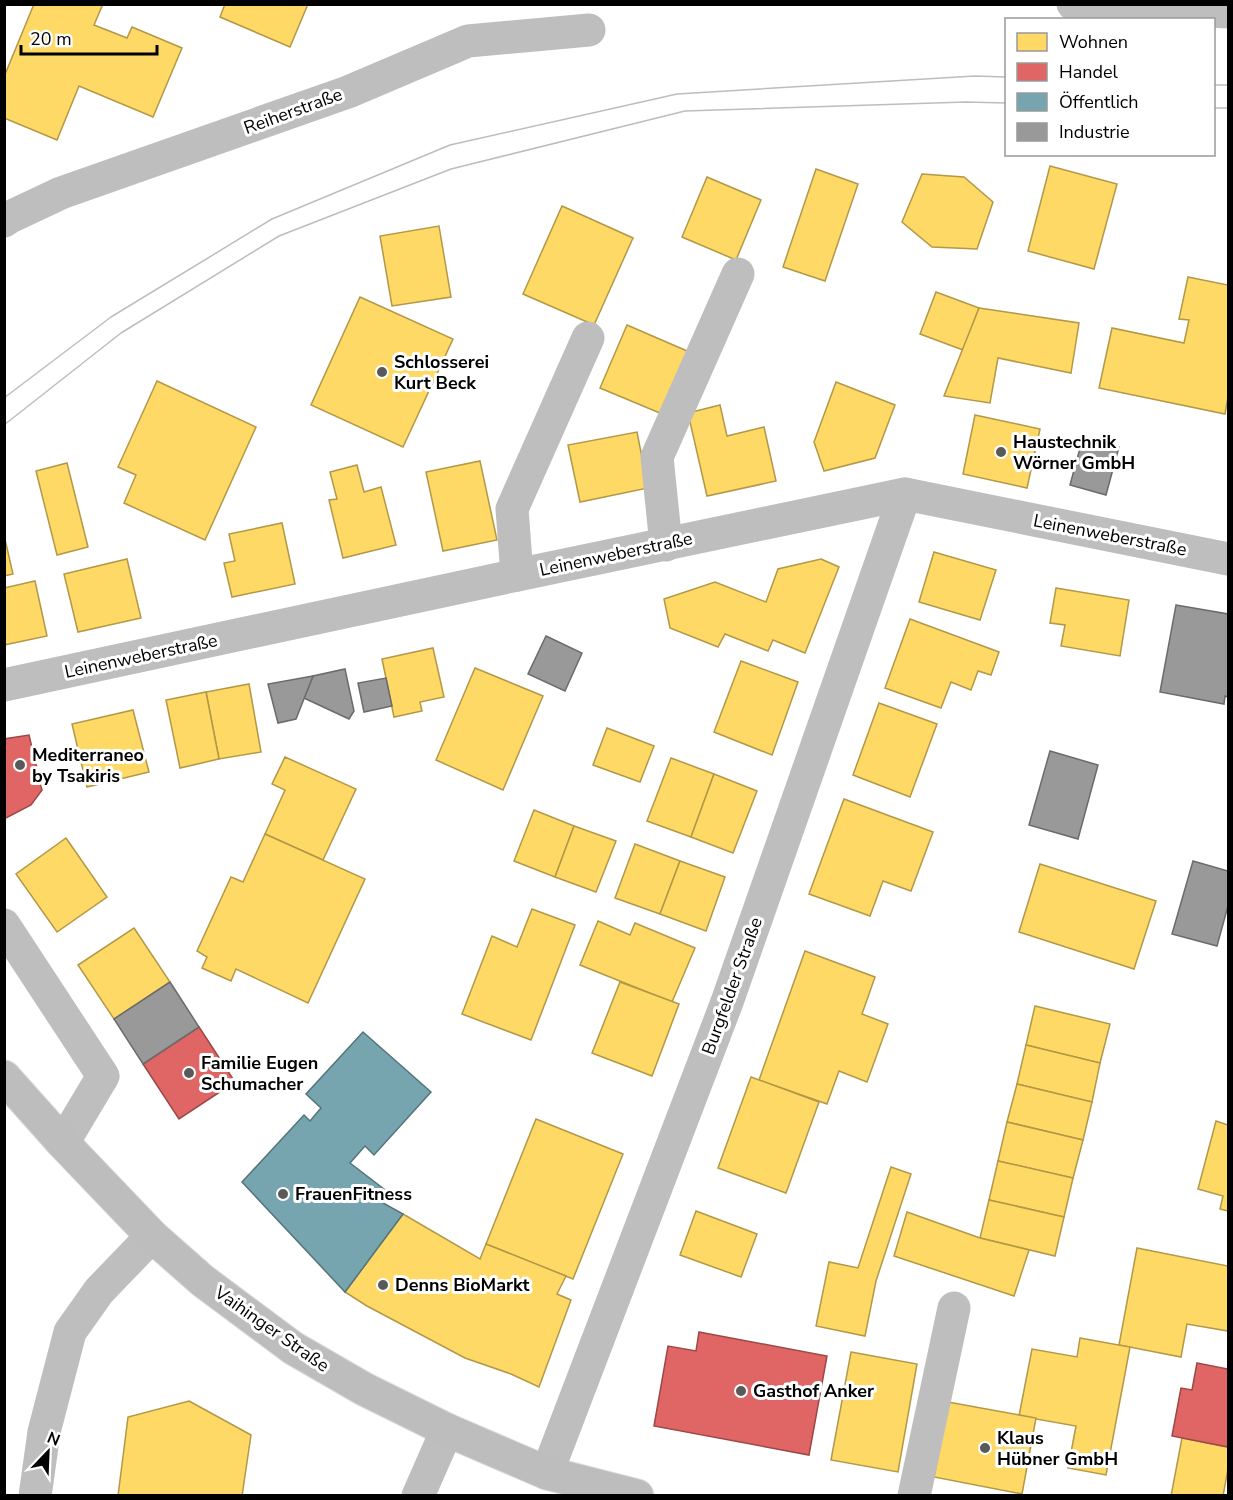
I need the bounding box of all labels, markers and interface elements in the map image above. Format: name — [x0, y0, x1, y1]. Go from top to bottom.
scale bar — [21, 18, 158, 56]
legend — [1005, 18, 1215, 156]
text: 20 m — [30, 27, 72, 51]
text: Wohnen — [1059, 30, 1128, 54]
text: Handel — [1059, 60, 1119, 84]
street label: Reiherstraße — [240, 82, 346, 140]
text: Öffentlich — [1059, 90, 1138, 114]
text: Industrie — [1059, 120, 1130, 144]
place label: Schlosserei Kurt Beck — [394, 350, 489, 395]
marker: Schlosserei Kurt Beck — [375, 365, 389, 379]
place label: Haustechnik Wörner GmbH — [1013, 430, 1135, 475]
marker: Haustechnik Wörner GmbH — [994, 445, 1008, 459]
street label: Leinenweberstraße — [1031, 508, 1189, 562]
street label: Leinenweberstraße — [537, 526, 695, 582]
street label: Leinenweberstraße — [62, 628, 220, 684]
place label: Mediterraneo by Tsakiris — [32, 743, 144, 788]
marker: Mediterraneo by Tsakiris — [13, 758, 27, 772]
street label: Burgfelder Straße — [696, 914, 768, 1058]
place label: Familie Eugen Schumacher — [201, 1051, 318, 1096]
marker: Familie Eugen Schumacher — [182, 1066, 196, 1080]
place label: FrauenFitness — [295, 1182, 412, 1206]
marker: FrauenFitness — [276, 1187, 290, 1201]
place label: Denns BioMarkt — [395, 1273, 529, 1297]
marker: Denns BioMarkt — [376, 1278, 390, 1292]
street label: Vaihinger Straße — [209, 1280, 334, 1377]
place label: Gasthof Anker — [753, 1379, 874, 1403]
marker: Gasthof Anker — [734, 1384, 748, 1398]
north arrow — [18, 1422, 78, 1482]
place label: Klaus Hübner GmbH — [997, 1426, 1118, 1471]
text: N — [44, 1427, 63, 1452]
marker: Klaus Hübner GmbH — [978, 1441, 992, 1455]

